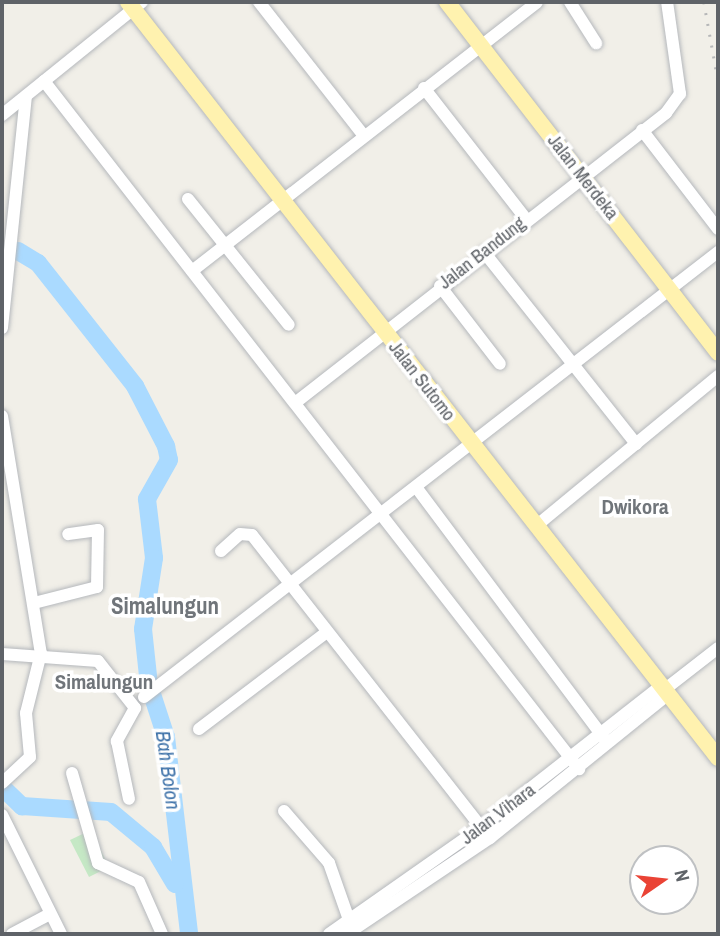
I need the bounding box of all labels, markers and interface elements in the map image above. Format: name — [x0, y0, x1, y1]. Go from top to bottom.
street label: Jalan Merdeka — [543, 130, 623, 224]
street label: Jalan Bandung — [434, 212, 530, 294]
street label: Jalan Sutomo — [384, 336, 460, 426]
district label: Dwikora — [602, 494, 668, 520]
district label: Simalungun — [111, 592, 219, 620]
district label: Simalungun — [55, 669, 153, 695]
water label: Bah Bolon — [150, 729, 186, 811]
street label: Jalan Vihara — [456, 779, 540, 849]
north arrow — [629, 845, 699, 915]
text: N — [668, 867, 696, 884]

